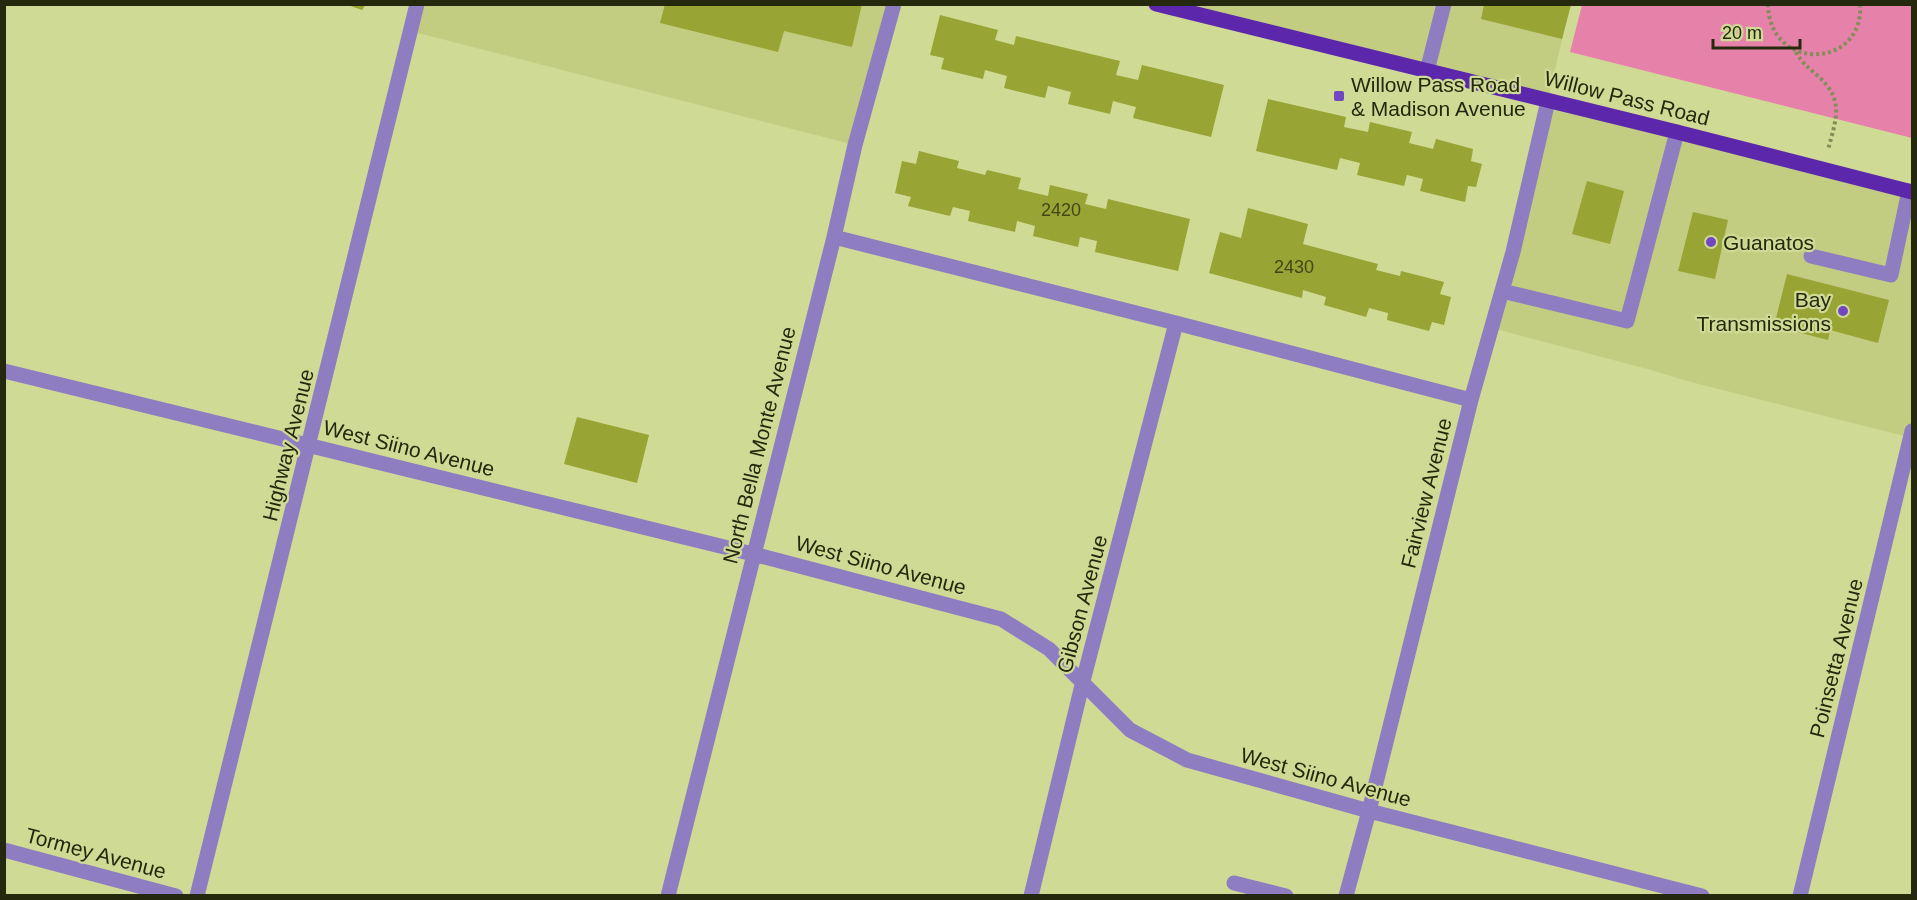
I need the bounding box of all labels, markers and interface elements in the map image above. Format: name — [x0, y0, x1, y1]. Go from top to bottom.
scale bar — [1713, 12, 1800, 50]
text: 20 m — [1722, 23, 1762, 43]
street label: Willow Pass Road — [1542, 66, 1712, 130]
place label: Willow Pass Road & Madison Avenue — [1351, 73, 1526, 120]
marker: Willow Pass Road & Madison Avenue — [1332, 89, 1346, 103]
house number: 2420 — [1041, 200, 1081, 220]
place label: Guanatos — [1723, 231, 1814, 254]
marker: Guanatos — [1704, 235, 1718, 249]
house number: 2430 — [1274, 257, 1314, 277]
place label: Bay Transmissions — [1696, 288, 1831, 335]
marker: Bay Transmissions — [1836, 304, 1850, 318]
street label: North Bella Monte Avenue — [718, 324, 800, 566]
street label: Highway Avenue — [258, 367, 318, 523]
street label: West Siino Avenue — [321, 416, 497, 480]
street label: Fairview Avenue — [1396, 416, 1456, 570]
street label: West Siino Avenue — [793, 531, 969, 599]
street label: Gibson Avenue — [1053, 532, 1111, 676]
street label: Poinsetta Avenue — [1805, 576, 1867, 740]
street label: West Siino Avenue — [1238, 743, 1414, 811]
street label: Tormey Avenue — [23, 823, 169, 883]

